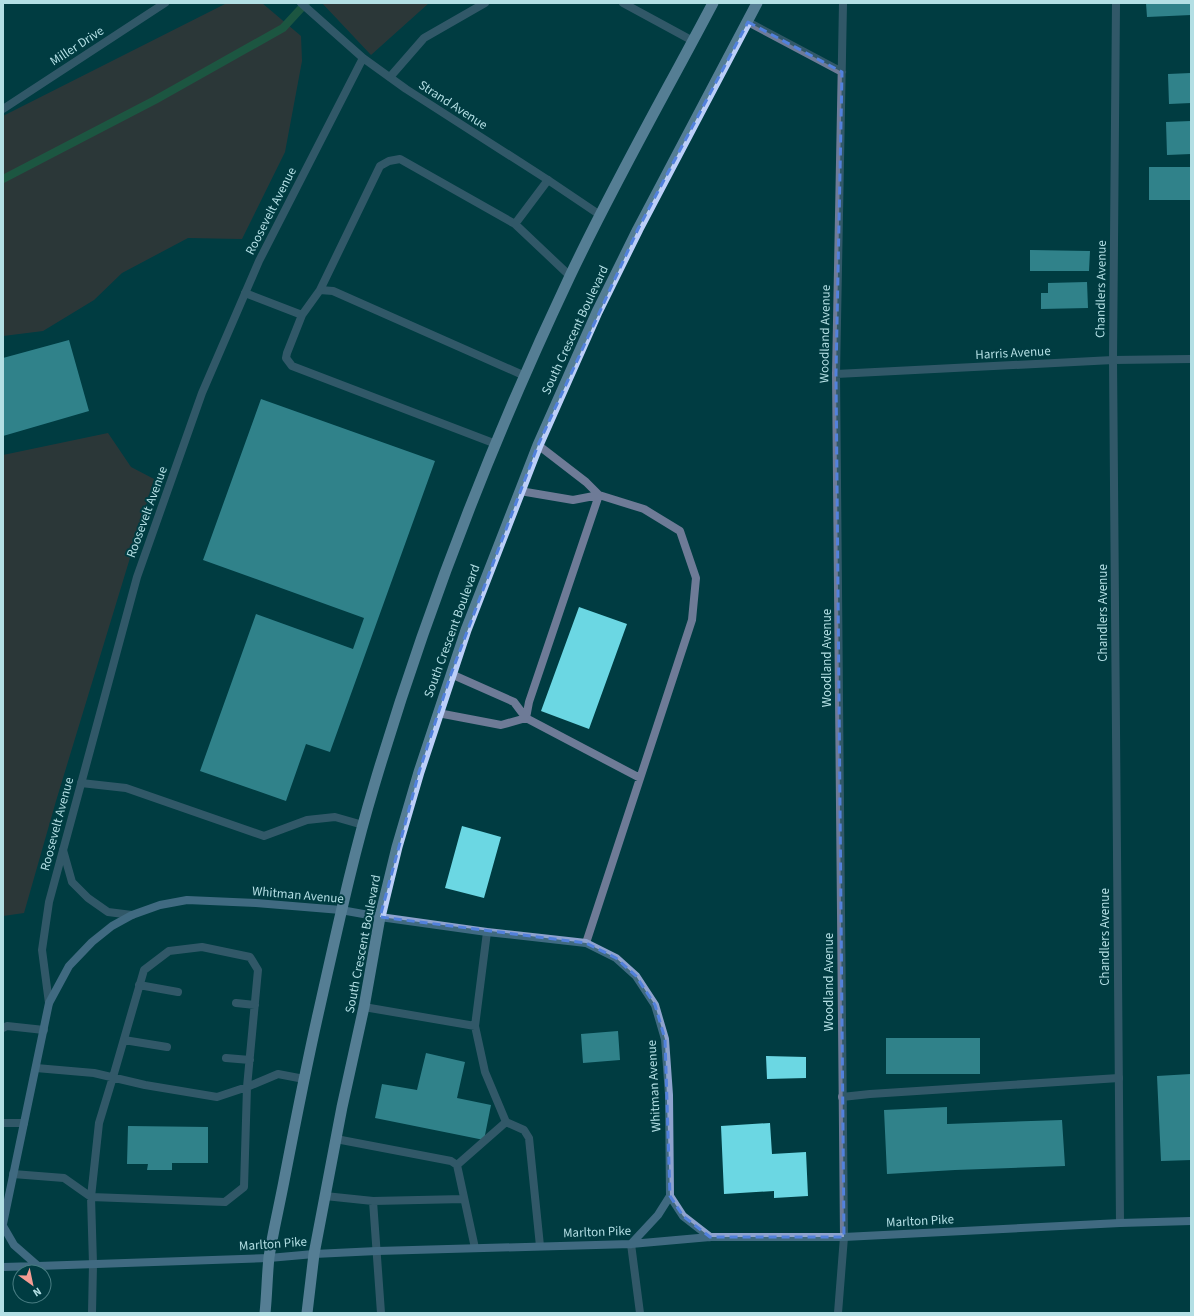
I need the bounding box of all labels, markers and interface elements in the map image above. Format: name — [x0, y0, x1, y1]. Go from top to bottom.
street label: Miller Drive — [47, 22, 107, 70]
street label: Strand Avenue — [415, 76, 491, 134]
street label: Roosevelt Avenue — [241, 164, 301, 258]
street label: Chandlers Avenue — [1091, 240, 1111, 338]
street label: South Crescent Boulevard — [537, 262, 613, 398]
street label: Woodland Avenue — [815, 285, 835, 383]
street label: Harris Avenue — [975, 342, 1051, 364]
street label: Roosevelt Avenue — [122, 464, 172, 560]
street label: South Crescent Boulevard — [419, 562, 485, 700]
street label: Chandlers Avenue — [1094, 564, 1112, 662]
street label: Woodland Avenue — [818, 609, 836, 707]
street label: Roosevelt Avenue — [36, 775, 78, 873]
street label: South Crescent Boulevard — [341, 873, 385, 1015]
street label: Whitman Avenue — [251, 882, 345, 908]
street label: Chandlers Avenue — [1096, 888, 1114, 986]
street label: Woodland Avenue — [820, 933, 838, 1031]
street label: Whitman Avenue — [643, 1040, 665, 1132]
street label: Marlton Pike — [886, 1210, 954, 1232]
street label: Marlton Pike — [563, 1222, 631, 1242]
street label: Marlton Pike — [238, 1233, 308, 1255]
north arrow — [12, 1264, 52, 1304]
text: N — [30, 1284, 44, 1300]

